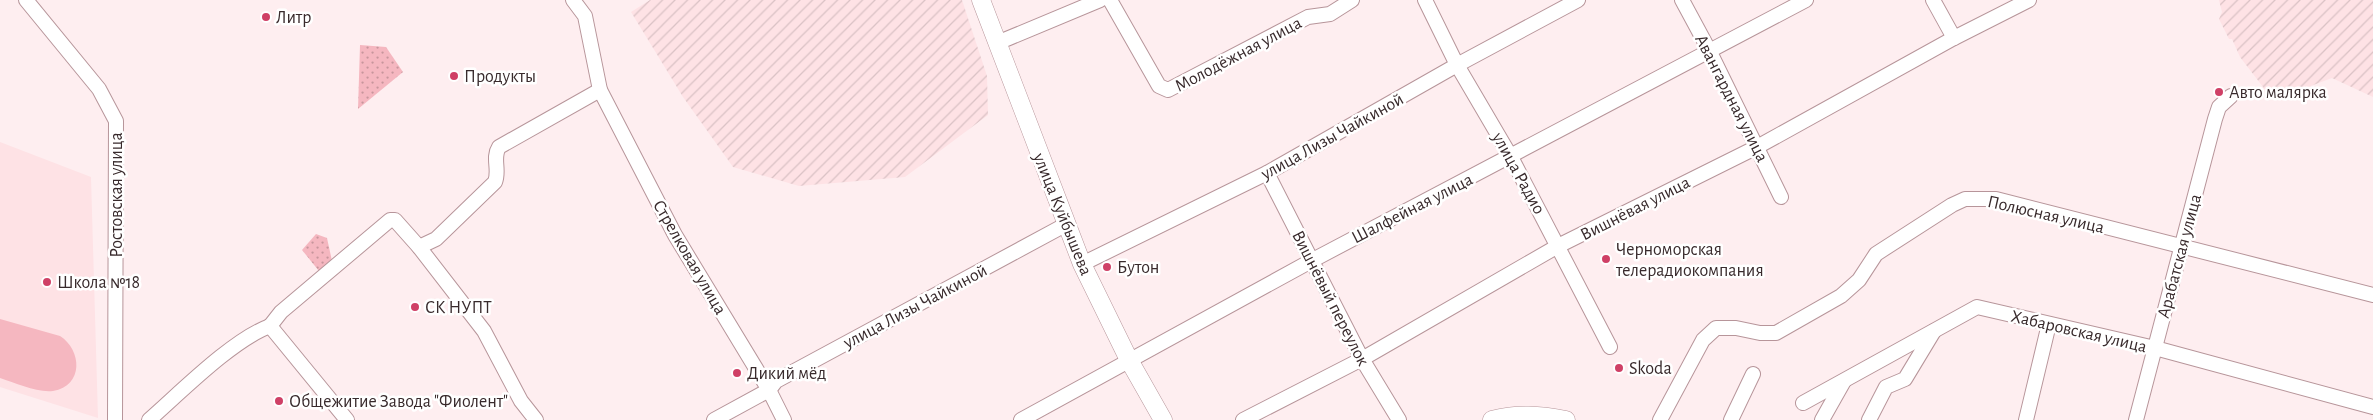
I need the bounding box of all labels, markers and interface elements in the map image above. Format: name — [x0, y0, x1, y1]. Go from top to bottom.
place label: Литр — [276, 9, 311, 27]
marker: Литр — [260, 11, 272, 23]
street label: Молодёжная улица — [1172, 14, 1305, 96]
street label: Авангардная улица — [1691, 32, 1771, 165]
place label: Продукты — [464, 68, 536, 86]
marker: Продукты — [448, 70, 460, 82]
place label: Авто малярка — [2229, 84, 2327, 102]
marker: Авто малярка — [2213, 86, 2225, 98]
street label: улица Лизы Чайкиной — [1257, 90, 1407, 184]
street label: улица Радио — [1488, 129, 1548, 217]
street label: Ростовская улица — [108, 132, 126, 258]
street label: улица Куйбышева — [1029, 149, 1096, 278]
street label: Шалфейная улица — [1349, 171, 1476, 247]
street label: Вишнёвая улица — [1578, 174, 1693, 244]
street label: Арабатская улица — [2154, 192, 2205, 320]
street label: Полюсная улица — [1986, 193, 2106, 237]
street label: Стрелковая улица — [649, 197, 729, 318]
street label: Вишнёвый переулок — [1288, 228, 1372, 370]
place label: Черноморская телерадиокомпания — [1615, 241, 1764, 280]
marker: Черноморская телерадиокомпания — [1600, 253, 1612, 265]
place label: Бутон — [1117, 259, 1159, 277]
street label: улица Лизы Чайкиной — [840, 261, 990, 353]
marker: Бутон — [1101, 261, 1113, 273]
place label: Школа №18 — [57, 274, 140, 292]
marker: Школа №18 — [41, 276, 53, 288]
place label: СК НУПТ — [425, 299, 492, 317]
marker: СК НУПТ — [409, 301, 421, 313]
street label: Хабаровская улица — [2009, 307, 2149, 356]
place label: Skoda — [1629, 360, 1672, 378]
marker: Skoda — [1613, 362, 1625, 374]
place label: Дикий мёд — [747, 365, 826, 383]
marker: Дикий мёд — [731, 367, 743, 379]
place label: Общежитие Завода "Фиолент" — [289, 392, 508, 411]
marker: Общежитие Завода "Фиолент" — [273, 395, 285, 407]

